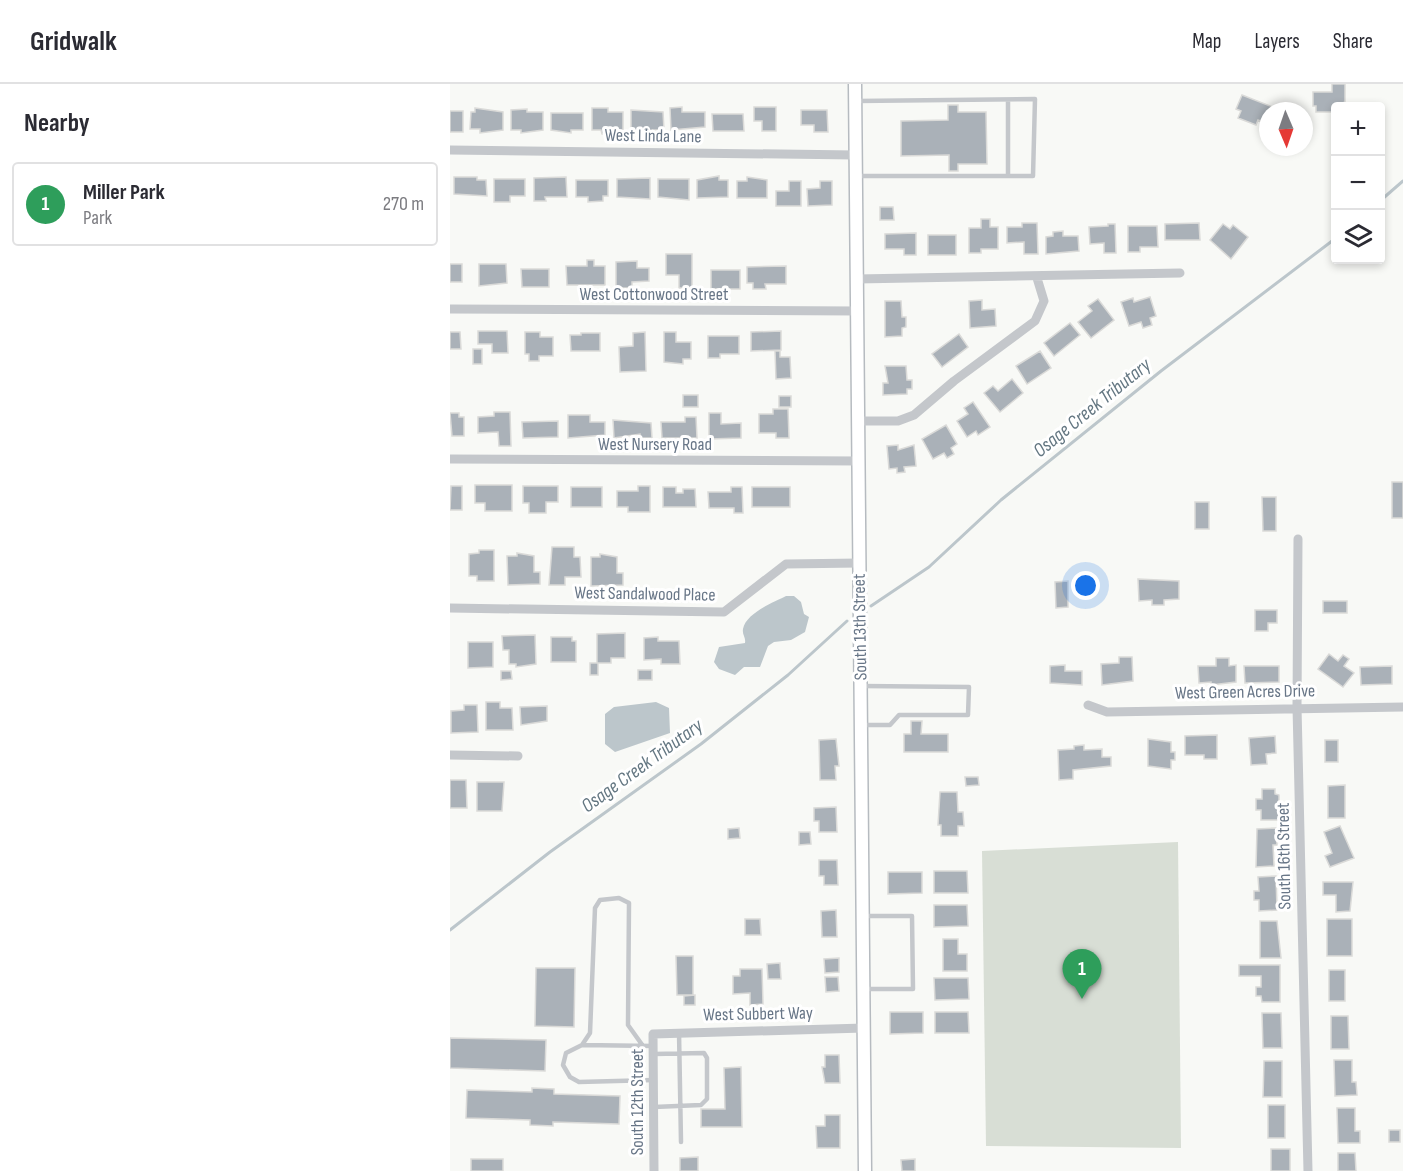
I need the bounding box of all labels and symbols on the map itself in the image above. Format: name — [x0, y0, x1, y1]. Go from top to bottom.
north arrow — [1259, 102, 1313, 156]
street label: West Linda Lane — [604, 125, 702, 147]
street label: West Cottonwood Street — [580, 284, 729, 305]
water label: Osage Creek Tributary — [1028, 352, 1157, 463]
street label: West Nursery Road — [598, 434, 712, 455]
your location — [1071, 571, 1100, 600]
street label: South 13th Street — [849, 573, 871, 680]
street label: West Sandalwood Place — [574, 582, 716, 606]
street label: West Green Acres Drive — [1175, 680, 1315, 704]
water label: Osage Creek Tributary — [577, 713, 709, 818]
street label: South 16th Street — [1273, 802, 1295, 910]
pin: 1 — [1062, 950, 1102, 999]
street label: West Subbert Way — [703, 1003, 813, 1025]
street label: South 12th Street — [627, 1048, 648, 1155]

